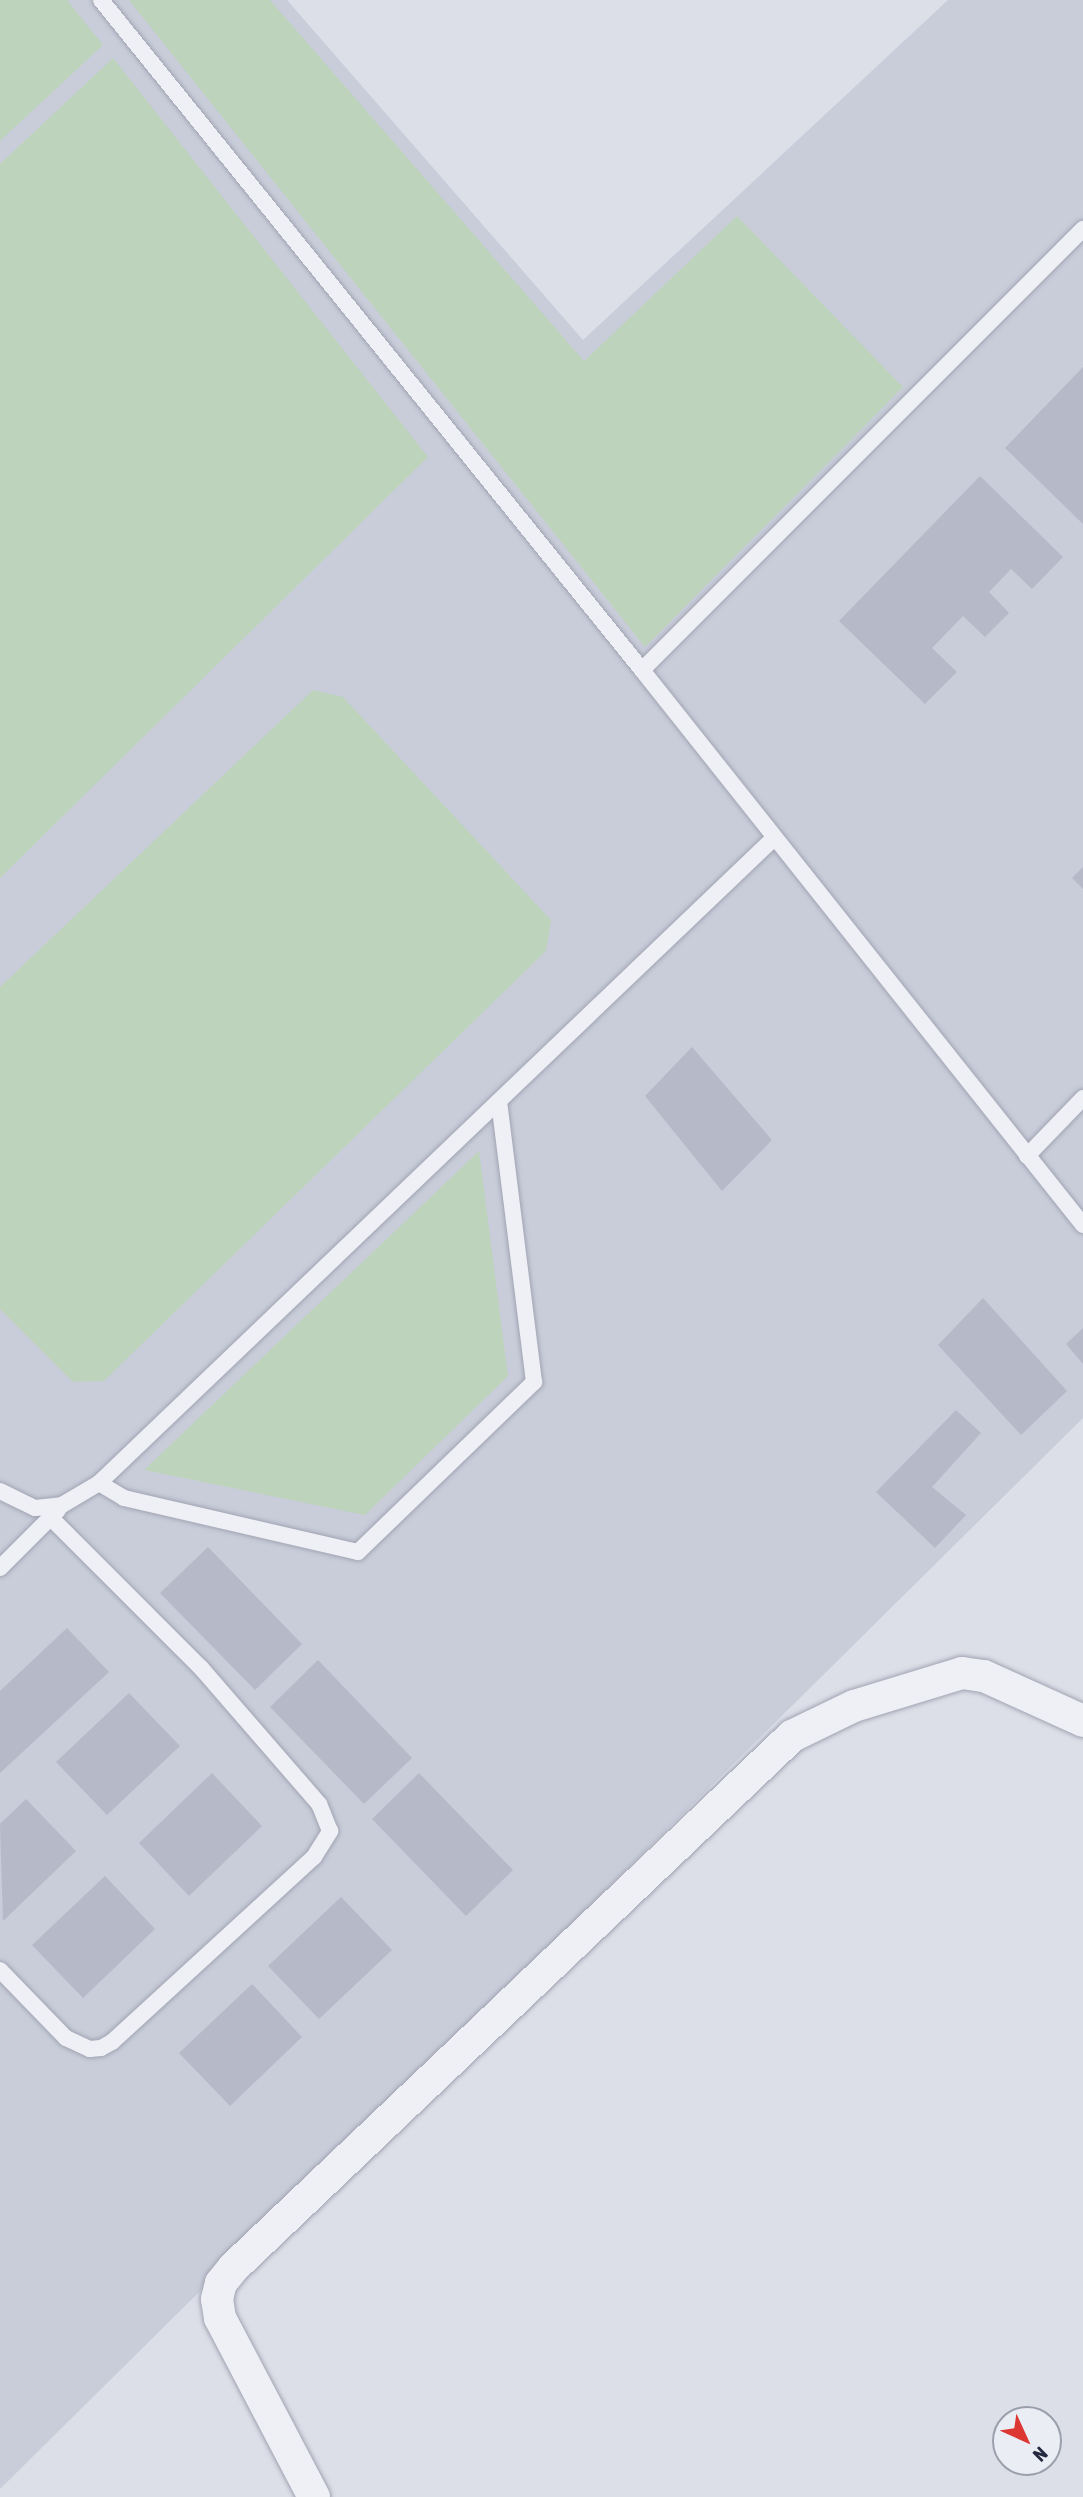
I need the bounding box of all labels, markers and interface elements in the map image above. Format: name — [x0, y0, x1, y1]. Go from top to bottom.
north arrow — [992, 2406, 1062, 2476]
text: N — [1029, 2443, 1052, 2466]

